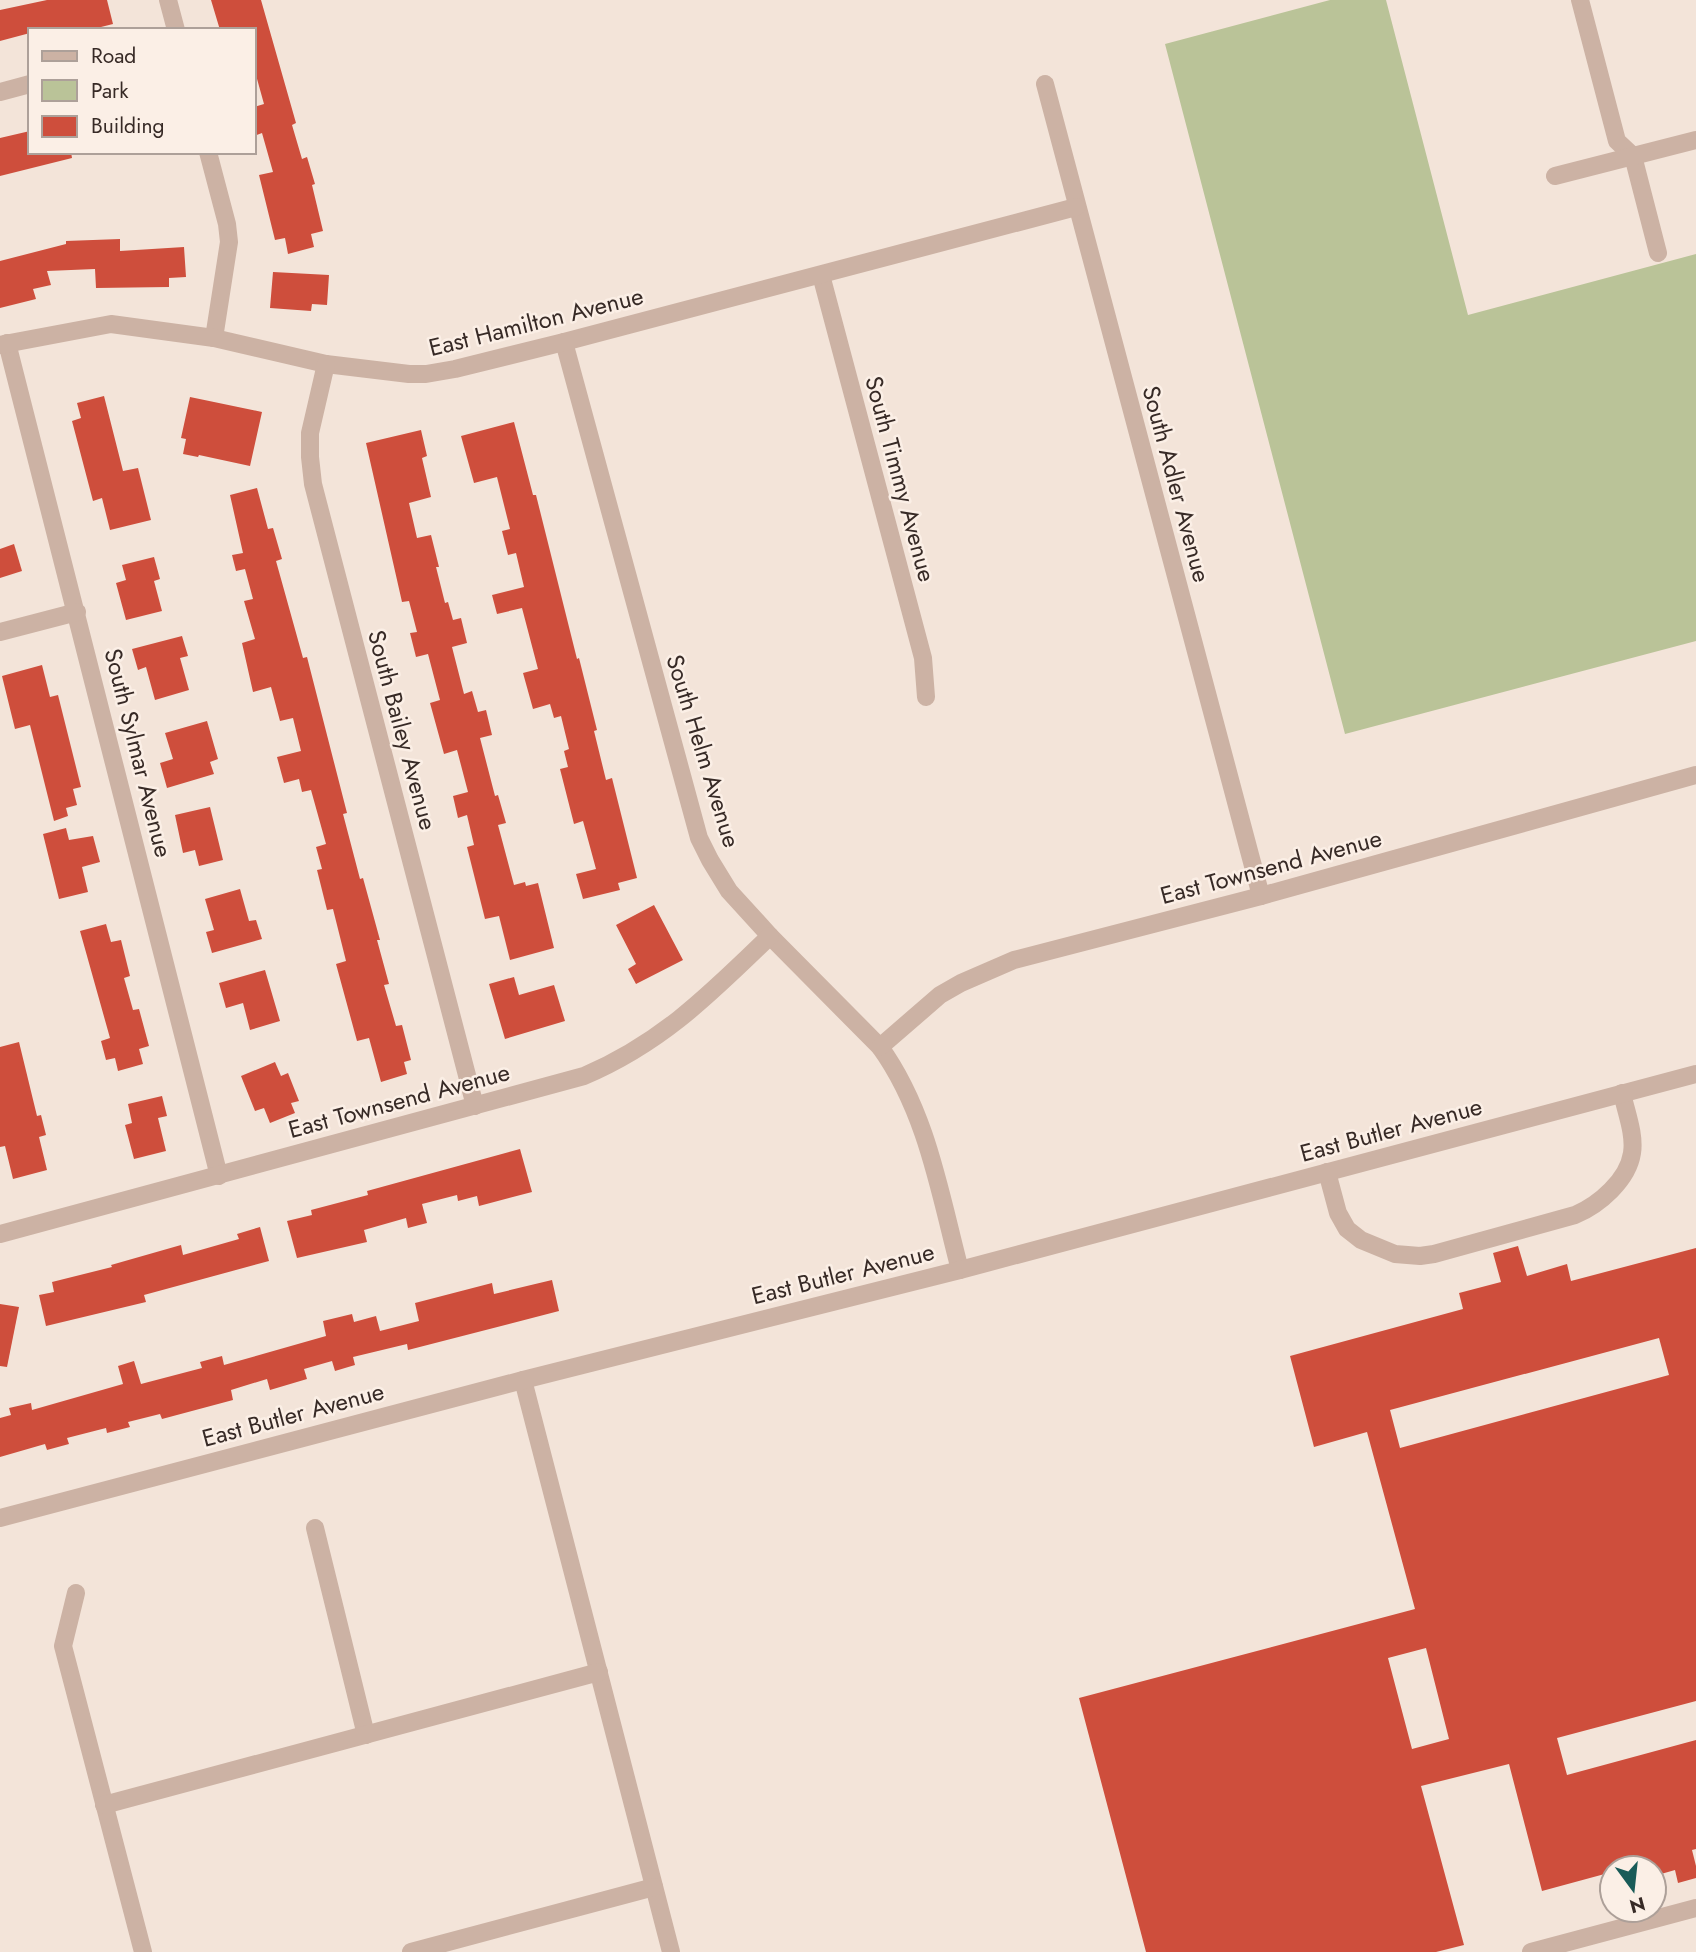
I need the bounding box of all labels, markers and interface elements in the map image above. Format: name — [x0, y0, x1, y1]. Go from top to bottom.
legend — [28, 28, 256, 154]
text: Road — [91, 41, 136, 71]
text: Park — [91, 76, 129, 106]
text: Building — [91, 111, 164, 141]
street label: East Hamilton Avenue — [425, 278, 647, 365]
street label: South Timmy Avenue — [856, 372, 945, 586]
street label: South Adler Avenue — [1133, 382, 1220, 586]
street label: South Bailey Avenue — [359, 626, 446, 834]
street label: South Sylmar Avenue — [96, 645, 181, 861]
street label: South Helm Avenue — [657, 650, 749, 852]
street label: East Townsend Avenue — [1156, 820, 1386, 913]
street label: East Townsend Avenue — [284, 1054, 514, 1147]
street label: East Butler Avenue — [1296, 1088, 1486, 1171]
street label: East Butler Avenue — [748, 1234, 938, 1313]
street label: East Butler Avenue — [198, 1373, 388, 1456]
north arrow — [1598, 1854, 1668, 1924]
text: N — [1626, 1890, 1648, 1920]

